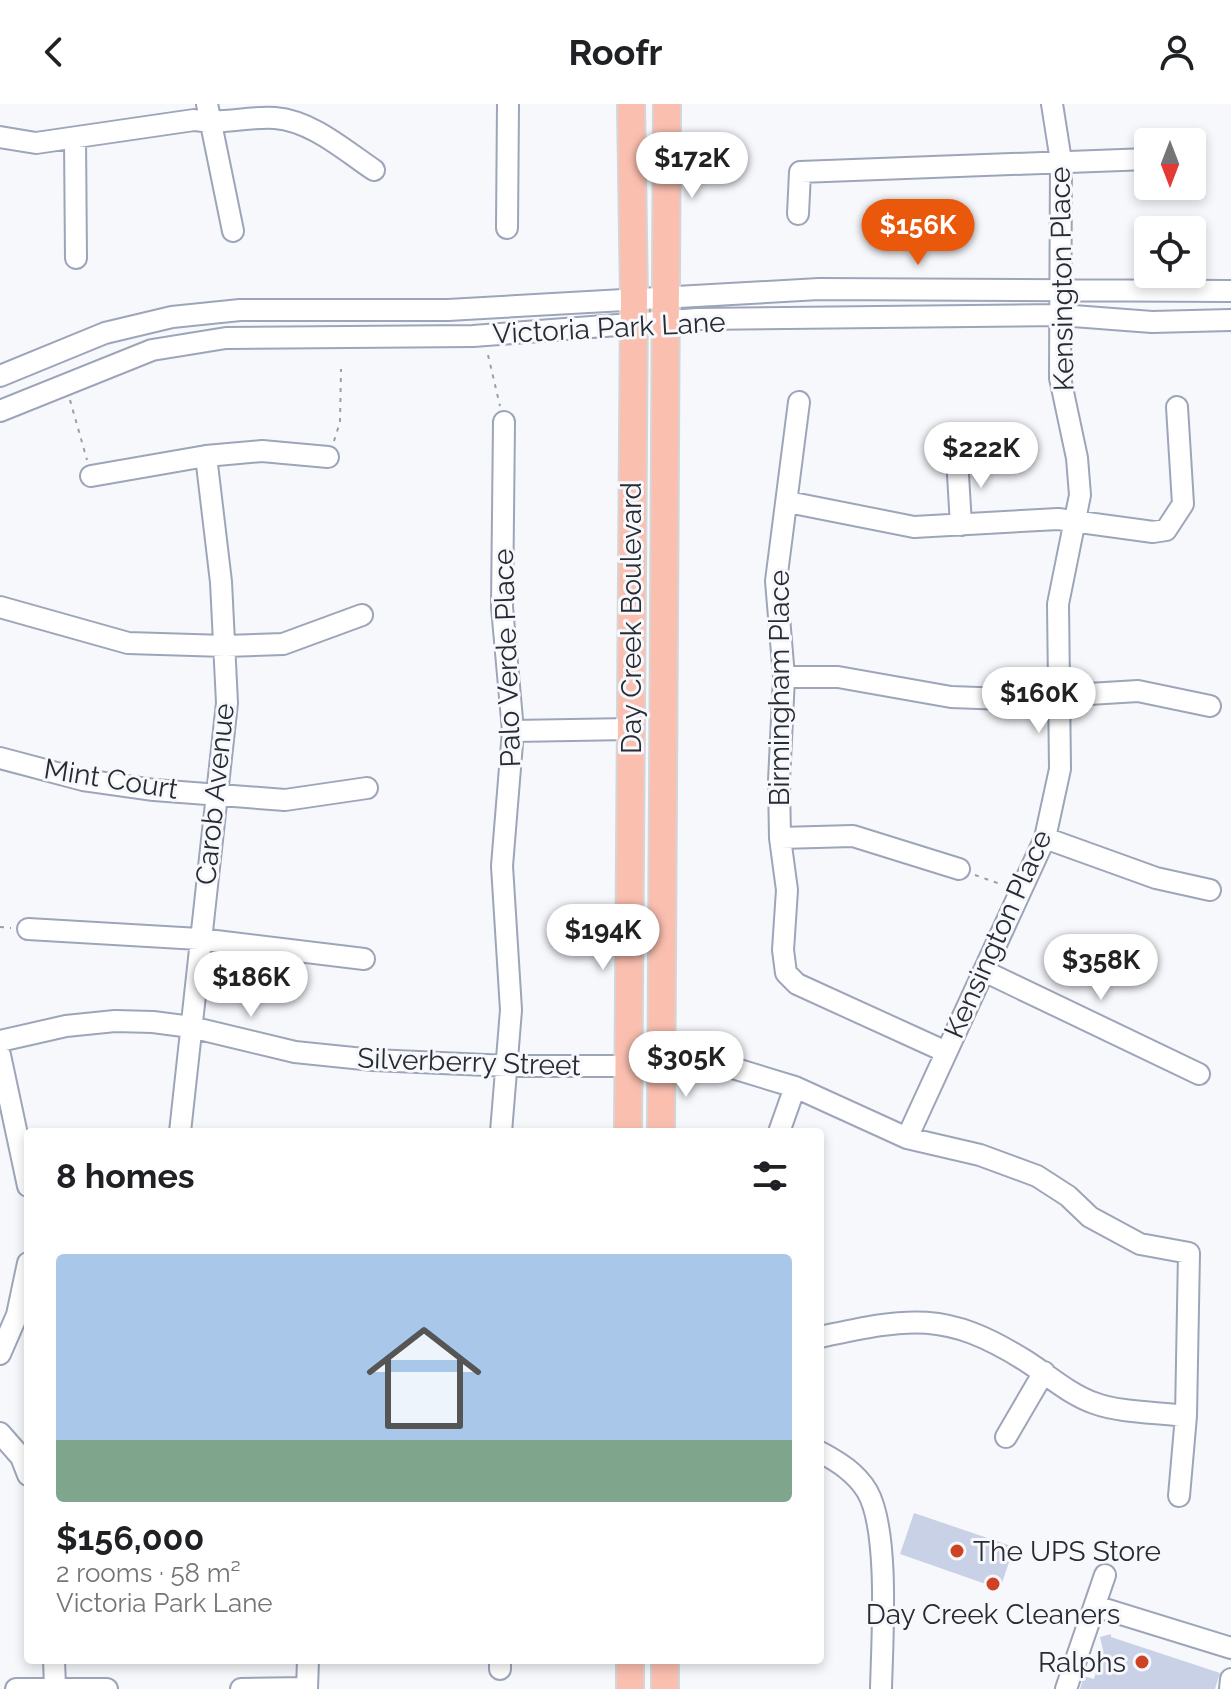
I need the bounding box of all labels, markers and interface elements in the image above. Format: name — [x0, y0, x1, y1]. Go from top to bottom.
icon: back — [32, 30, 76, 74]
icon: person — [1155, 30, 1199, 74]
text: Roofr — [568, 31, 663, 73]
north arrow — [1134, 128, 1206, 200]
map controls — [1134, 128, 1206, 288]
pin: $172K — [636, 132, 748, 200]
text: $172K — [654, 143, 730, 173]
street label: Kensington Place — [1044, 167, 1080, 391]
pin: $156K — [862, 199, 974, 267]
text: $156K — [880, 210, 956, 240]
button: locate — [1134, 216, 1206, 288]
street label: Victoria Park Lane — [492, 305, 726, 351]
pin: $222K — [925, 422, 1037, 490]
text: $222K — [942, 433, 1020, 463]
street label: Day Creek Boulevard — [615, 482, 648, 754]
street label: Palo Verde Place — [487, 548, 527, 768]
street label: Birmingham Place — [763, 570, 796, 806]
pin: $160K — [983, 667, 1095, 735]
text: $160K — [1000, 678, 1078, 708]
street label: Carob Avenue — [189, 702, 241, 886]
street label: Mint Court — [42, 752, 181, 806]
street label: Kensington Place — [937, 825, 1059, 1043]
pin: $194K — [547, 904, 659, 972]
text: $194K — [565, 915, 641, 945]
pin: $358K — [1045, 934, 1157, 1002]
text: $358K — [1062, 945, 1140, 975]
pin: $186K — [195, 951, 307, 1019]
text: $186K — [212, 962, 290, 992]
pin: $305K — [630, 1031, 742, 1099]
street label: Silverberry Street — [357, 1042, 582, 1082]
text: $305K — [647, 1042, 725, 1072]
icon: filters — [748, 1154, 792, 1198]
text: 8 homes — [56, 1156, 195, 1196]
icon: home — [352, 1306, 496, 1450]
text: $156,000 — [56, 1518, 204, 1558]
place label: The UPS Store — [973, 1535, 1161, 1568]
marker: The UPS Store — [948, 1542, 966, 1560]
text: 2 rooms · 58 m² — [56, 1558, 241, 1588]
marker: Day Creek Cleaners — [984, 1575, 1002, 1593]
text: Victoria Park Lane — [56, 1588, 273, 1618]
place label: Day Creek Cleaners — [866, 1598, 1120, 1631]
place label: Ralphs — [1038, 1646, 1126, 1679]
marker: Ralphs — [1133, 1653, 1151, 1671]

